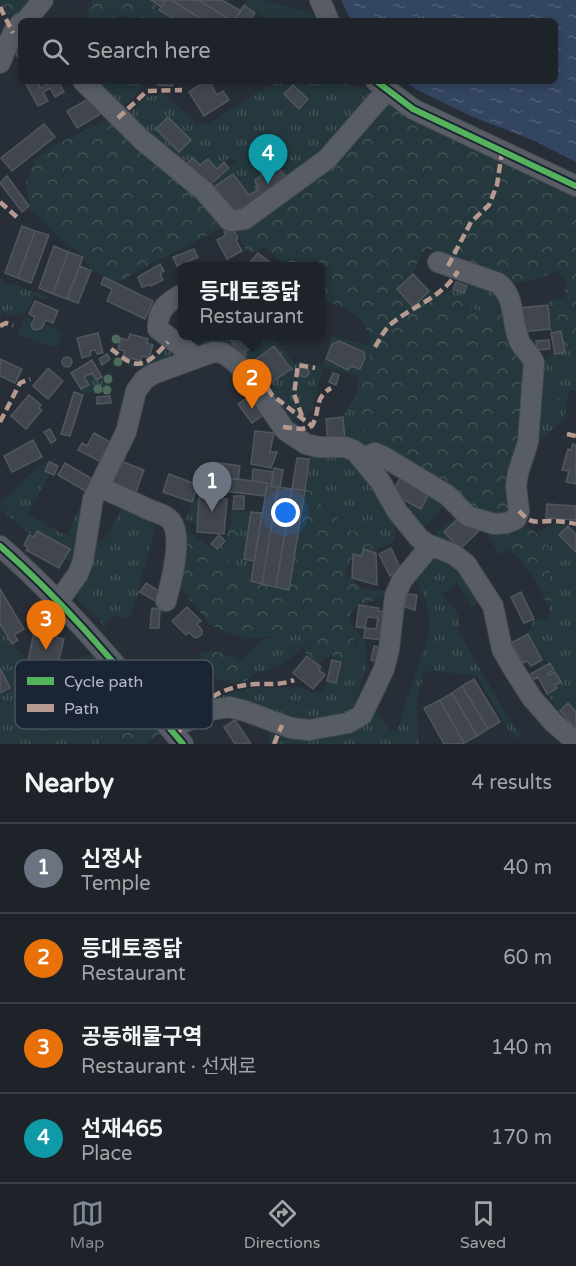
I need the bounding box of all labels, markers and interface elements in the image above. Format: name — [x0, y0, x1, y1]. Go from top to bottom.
search box — [18, 18, 558, 84]
icon: search — [39, 35, 72, 68]
text: Search here — [87, 38, 211, 64]
pin: 4 — [248, 134, 288, 184]
popup — [178, 262, 325, 340]
text: 등대토종닭 — [199, 279, 300, 305]
text: Restaurant — [199, 305, 304, 329]
pin: 2 — [232, 360, 272, 409]
pin: 1 — [192, 462, 232, 512]
your location — [271, 498, 300, 527]
pin: 3 — [26, 600, 66, 650]
legend — [15, 660, 213, 729]
text: Cycle path — [64, 672, 143, 692]
text: Path — [64, 699, 99, 719]
text: Nearby — [24, 768, 114, 799]
text: 4 results — [472, 771, 552, 795]
text: 신정사 — [81, 846, 142, 872]
text: 1 — [37, 856, 50, 880]
text: 40 m — [503, 856, 552, 880]
text: Temple — [81, 872, 151, 896]
text: 등대토종닭 — [81, 936, 182, 962]
text: 2 — [37, 946, 50, 970]
text: 60 m — [503, 946, 552, 970]
text: Restaurant — [81, 962, 186, 986]
text: 공동해물구역 — [81, 1024, 202, 1050]
text: 3 — [37, 1036, 50, 1060]
text: 140 m — [491, 1036, 552, 1060]
text: Restaurant · 선재로 — [81, 1055, 256, 1079]
text: 선재465 — [81, 1116, 163, 1142]
text: 4 — [37, 1126, 50, 1150]
text: 170 m — [491, 1126, 552, 1150]
text: Place — [81, 1142, 132, 1166]
tab: Map — [70, 1197, 104, 1253]
tab: Directions — [244, 1197, 320, 1253]
tab: Saved — [460, 1197, 506, 1253]

